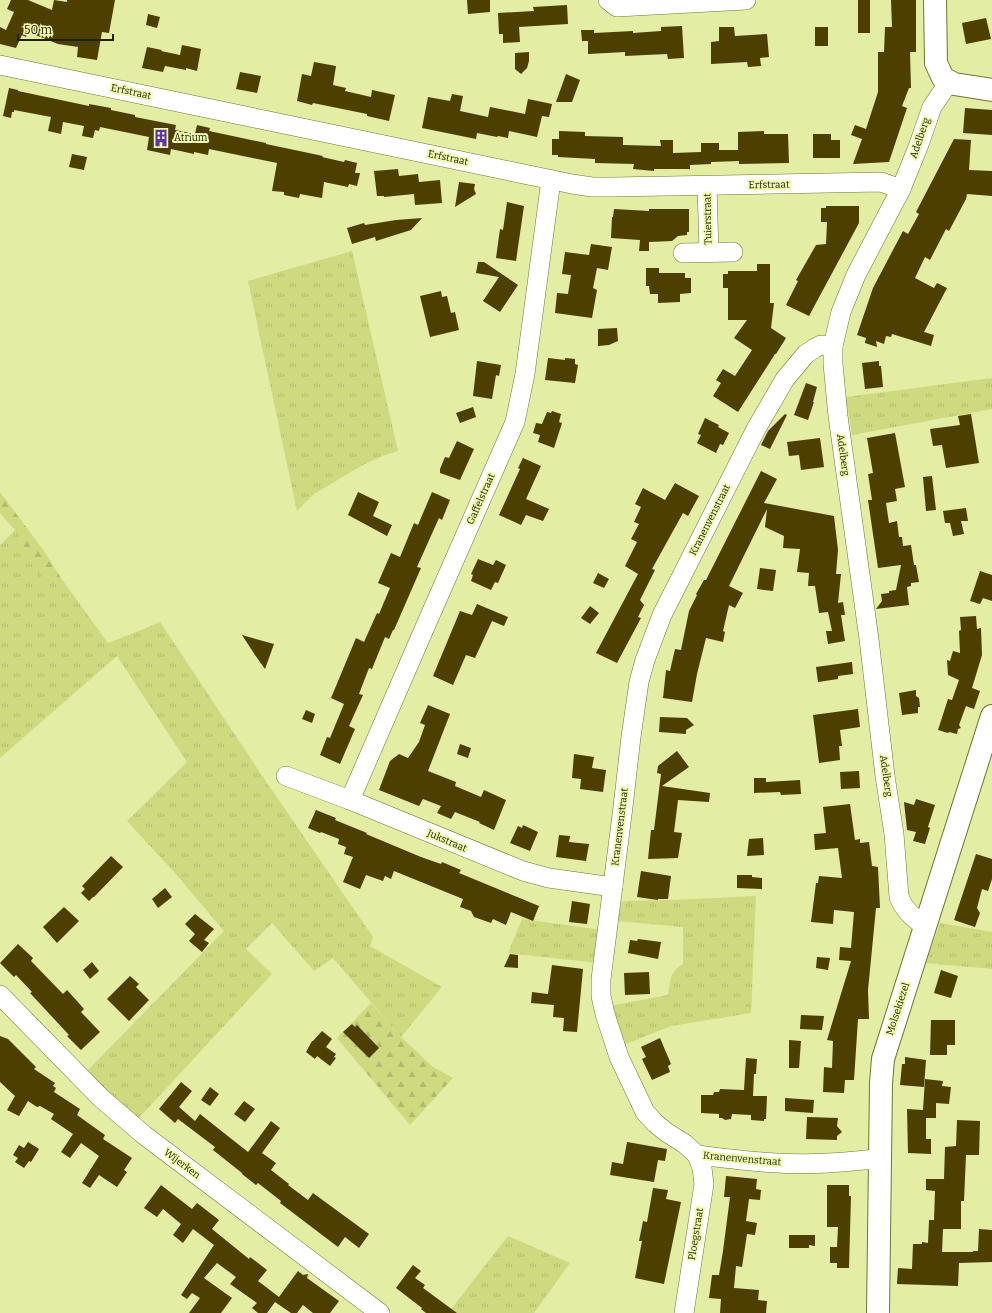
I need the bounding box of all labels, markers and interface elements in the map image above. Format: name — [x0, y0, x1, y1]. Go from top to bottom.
scale bar — [18, 16, 113, 42]
text: 50 m — [24, 23, 53, 37]
street label: Erfstraat — [110, 82, 153, 102]
street label: Adelberg — [907, 116, 933, 160]
building icon: Atrium — [151, 128, 171, 148]
place label: Atrium — [174, 132, 208, 144]
street label: Erfstraat — [427, 148, 470, 168]
street label: Erfstraat — [748, 179, 790, 191]
street label: Tuierstraat — [702, 193, 714, 245]
street label: Adelberg — [834, 433, 852, 477]
street label: Gaffelstraat — [464, 471, 498, 526]
street label: Kranenvenstraat — [687, 482, 733, 558]
street label: Adelberg — [877, 754, 895, 798]
street label: Kranenvenstraat — [609, 787, 631, 867]
street label: Jukstraat — [424, 827, 469, 855]
street label: Molsekiezel — [884, 981, 912, 1037]
street label: Wijerken — [161, 1146, 203, 1182]
street label: Kranenvenstraat — [702, 1150, 782, 1168]
street label: Ploegstraat — [686, 1207, 706, 1261]

